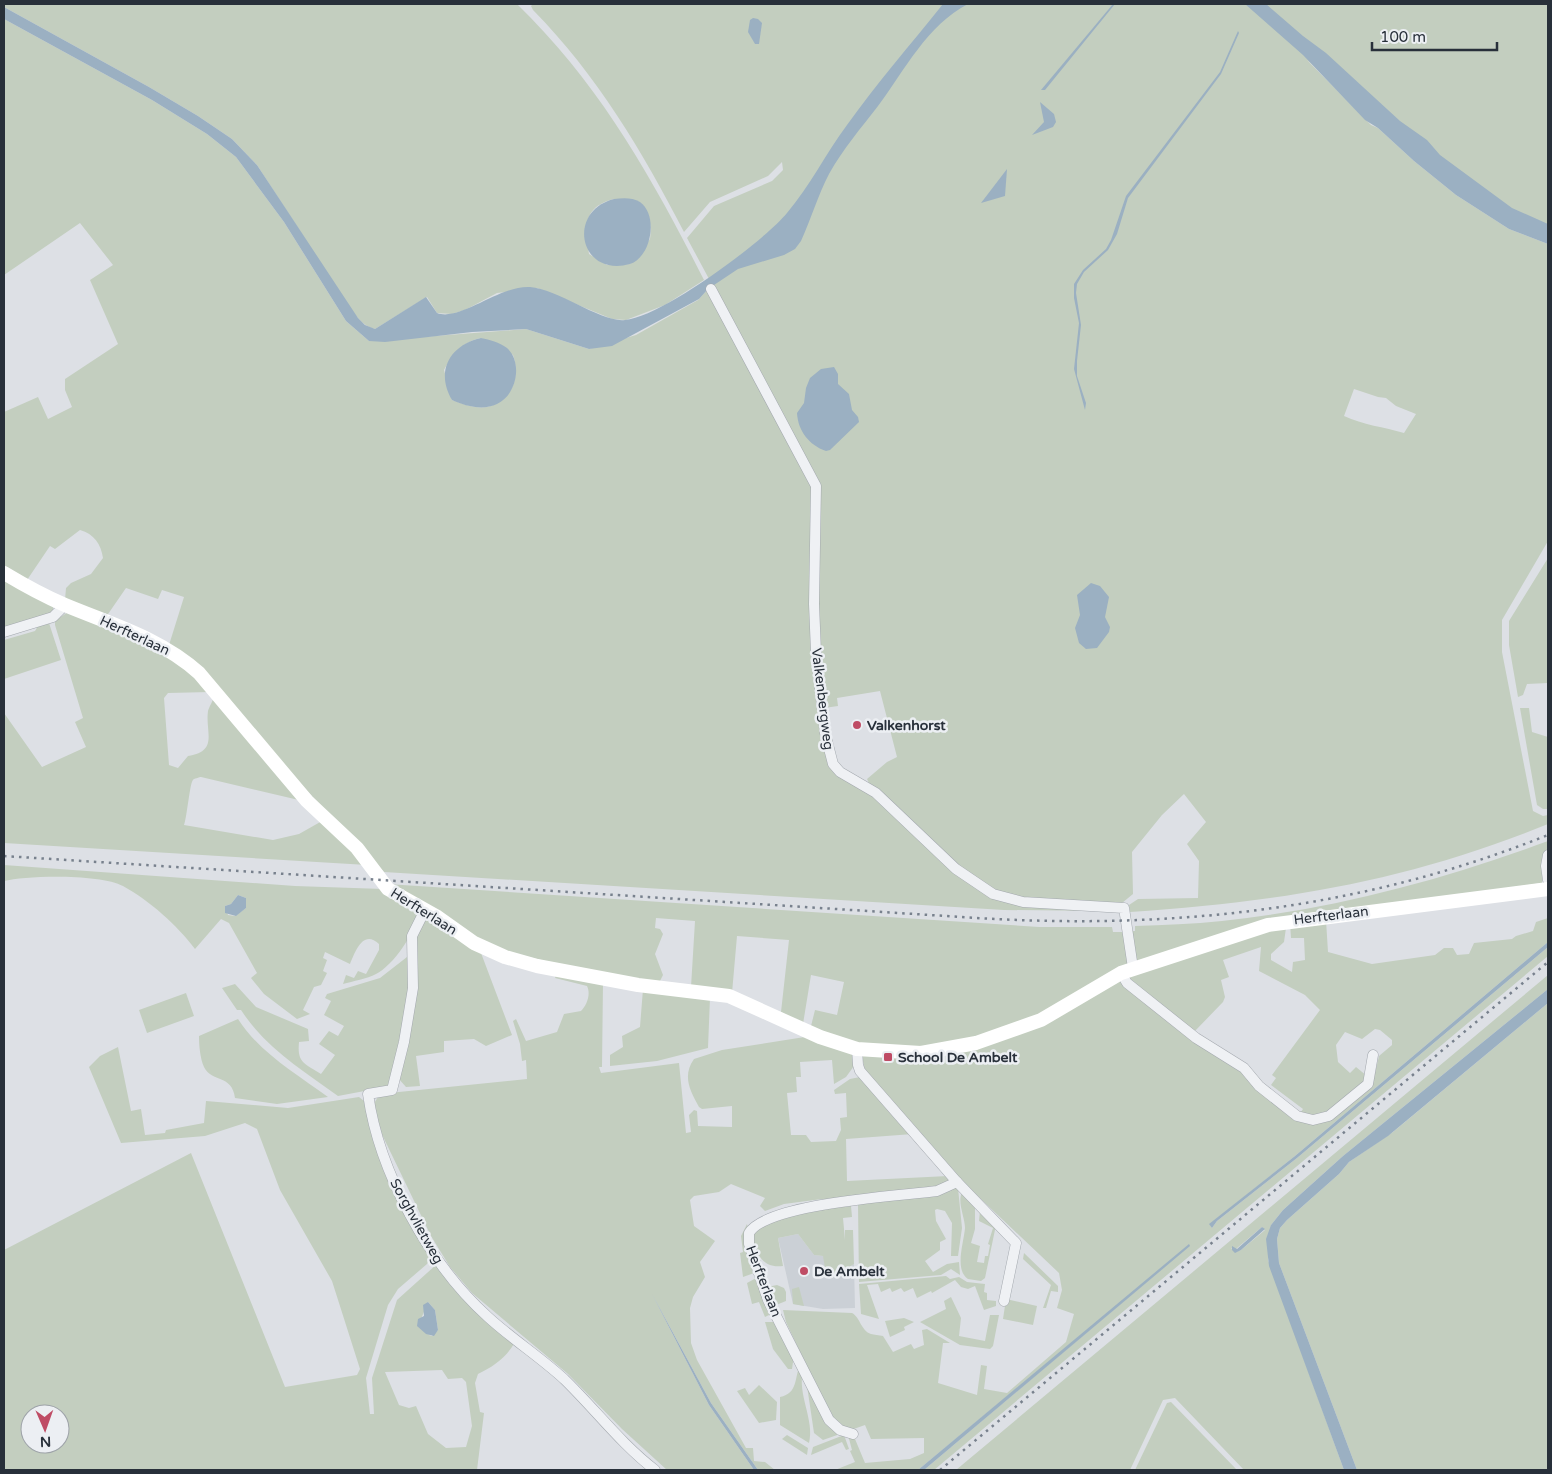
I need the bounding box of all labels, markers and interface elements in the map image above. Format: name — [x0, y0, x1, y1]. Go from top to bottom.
scale bar — [1372, 20, 1497, 52]
text: 100 m — [1380, 28, 1426, 46]
street label: Herfterlaan — [97, 612, 172, 659]
street label: Valkenbergweg — [808, 647, 837, 751]
place label: Valkenhorst — [867, 717, 946, 734]
marker: Valkenhorst — [851, 719, 863, 731]
street label: Herfterlaan — [387, 884, 460, 939]
street label: Herfterlaan — [1293, 902, 1369, 929]
place label: School De Ambelt — [898, 1049, 1018, 1066]
marker: School De Ambelt — [882, 1051, 894, 1063]
street label: Sorghvlietweg — [386, 1176, 447, 1267]
street label: Herfterlaan — [742, 1243, 785, 1319]
place label: De Ambelt — [814, 1263, 885, 1280]
marker: De Ambelt — [798, 1265, 810, 1277]
north arrow — [20, 1404, 70, 1454]
text: N — [40, 1433, 51, 1450]

